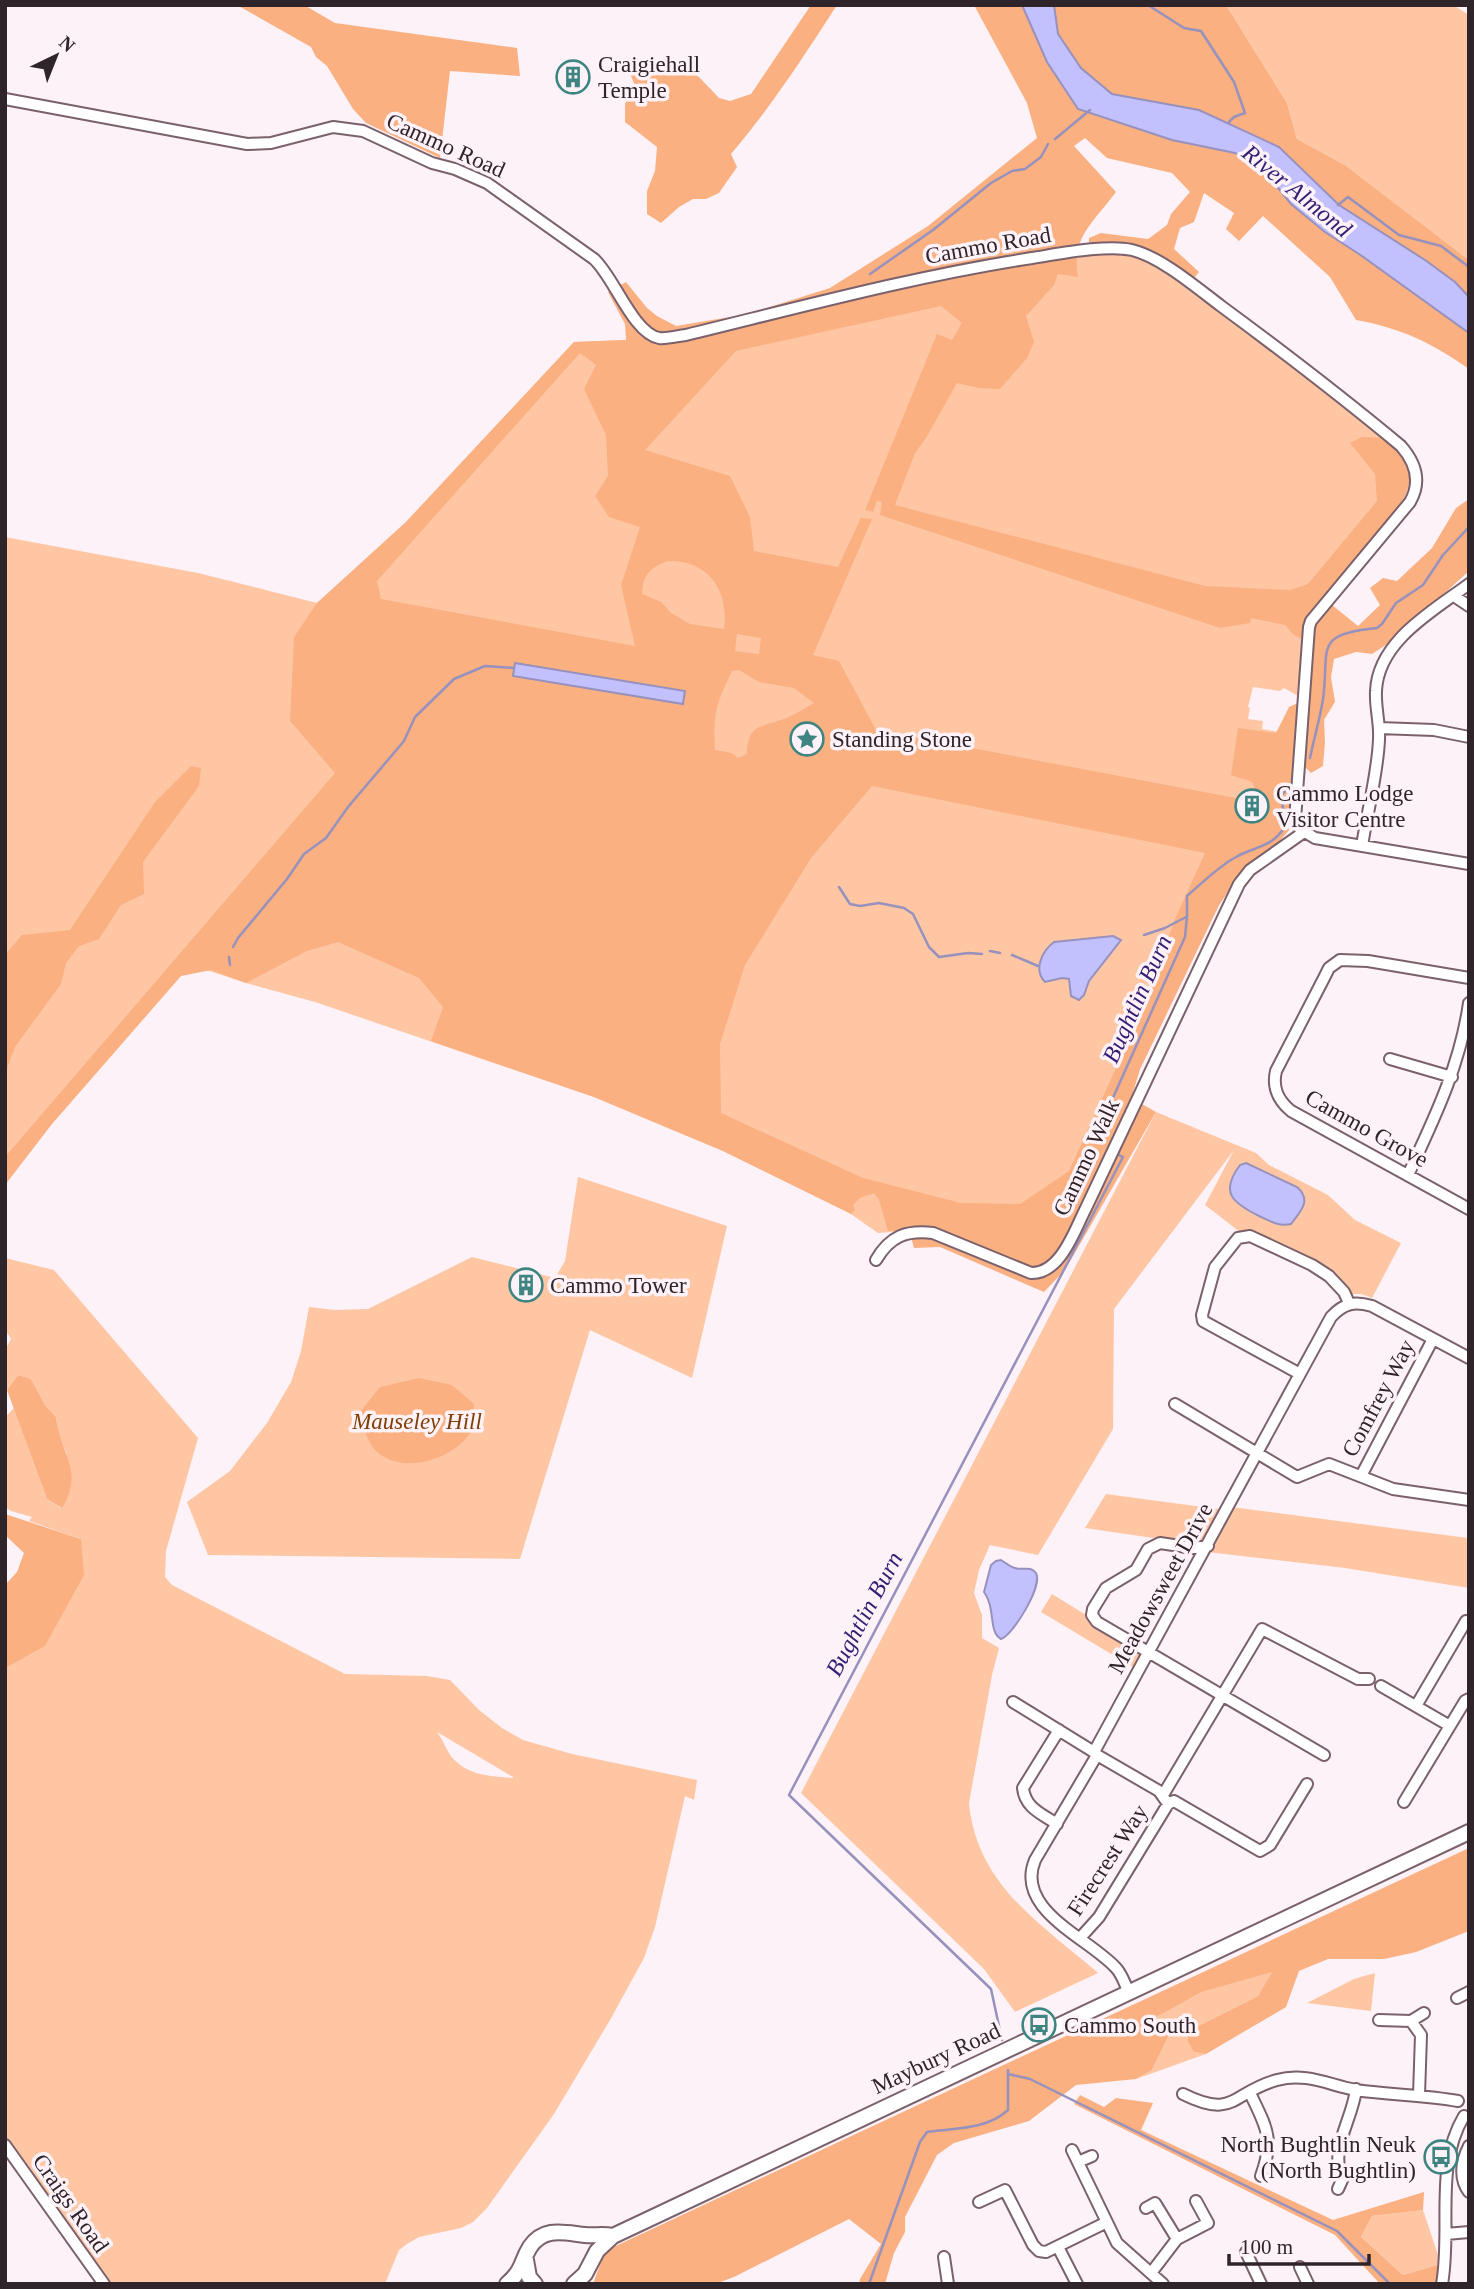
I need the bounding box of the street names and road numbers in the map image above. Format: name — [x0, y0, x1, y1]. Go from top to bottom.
street label: Cammo Road — [383, 108, 509, 183]
street label: Cammo Road — [923, 222, 1053, 269]
street label: Cammo Grove — [1301, 1085, 1432, 1172]
street label: Cammo Walk — [1048, 1094, 1125, 1220]
street label: Comfrey Way — [1337, 1335, 1420, 1461]
street label: Meadowsweet Drive — [1103, 1499, 1218, 1678]
street label: Firecrest Way — [1062, 1800, 1153, 1920]
street label: Maybury Road — [868, 2018, 1005, 2099]
street label: Craigs Road — [28, 2149, 114, 2258]

